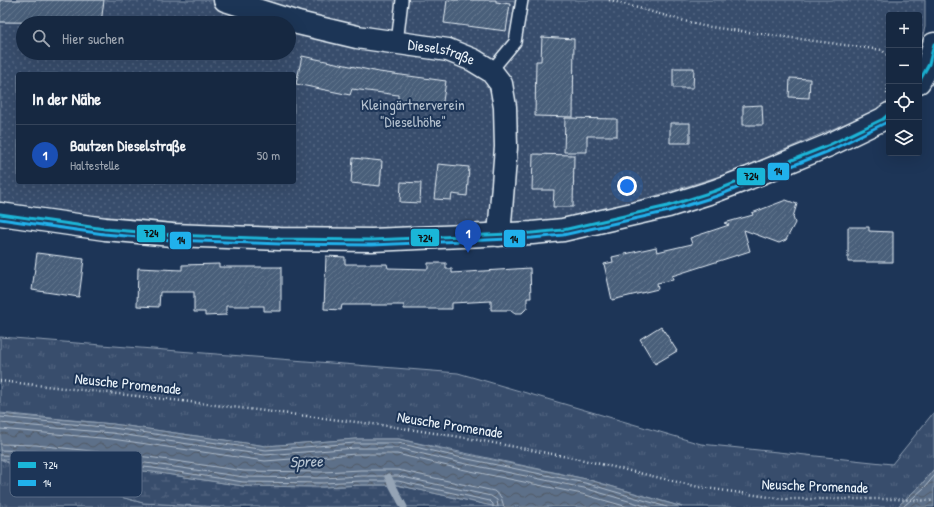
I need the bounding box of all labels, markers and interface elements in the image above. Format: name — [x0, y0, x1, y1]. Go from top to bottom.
map controls — [886, 12, 922, 156]
button: + — [886, 12, 922, 48]
search box — [16, 16, 296, 60]
icon: search — [30, 27, 52, 49]
text: Hier suchen — [62, 28, 124, 49]
street label: Dieselstraße — [406, 33, 478, 70]
button: − — [886, 48, 922, 84]
button: locate — [886, 84, 922, 120]
text: In der Nähe — [32, 87, 101, 110]
park label: Kleingärtnerverein "Dieselhöhe" — [361, 94, 465, 132]
button: layers — [886, 120, 922, 156]
text: Bautzen Dieselstraße — [70, 135, 186, 156]
text: 1 — [43, 146, 47, 164]
text: 50 m — [257, 146, 280, 164]
text: Haltestelle — [70, 156, 120, 174]
line badge: 14 — [767, 162, 790, 181]
text: 14 — [774, 164, 782, 178]
line badge: 724 — [736, 167, 766, 186]
text: 724 — [743, 169, 758, 183]
your location — [617, 176, 637, 196]
pin: 1 — [455, 220, 481, 253]
line badge: 724 — [136, 224, 166, 243]
text: 724 — [143, 226, 158, 240]
line badge: 724 — [410, 228, 440, 247]
line badge: 14 — [503, 229, 526, 248]
line badge: 14 — [169, 231, 192, 250]
text: 724 — [417, 231, 432, 245]
text: 14 — [510, 232, 518, 246]
text: 14 — [177, 233, 185, 247]
street label: Neusche Promenade — [74, 367, 182, 400]
street label: Neusche Promenade — [396, 406, 505, 443]
water label: Spree — [289, 449, 324, 473]
legend — [10, 451, 142, 497]
text: 724 — [43, 458, 58, 472]
street label: Neusche Promenade — [761, 473, 869, 498]
text: 14 — [43, 476, 51, 490]

